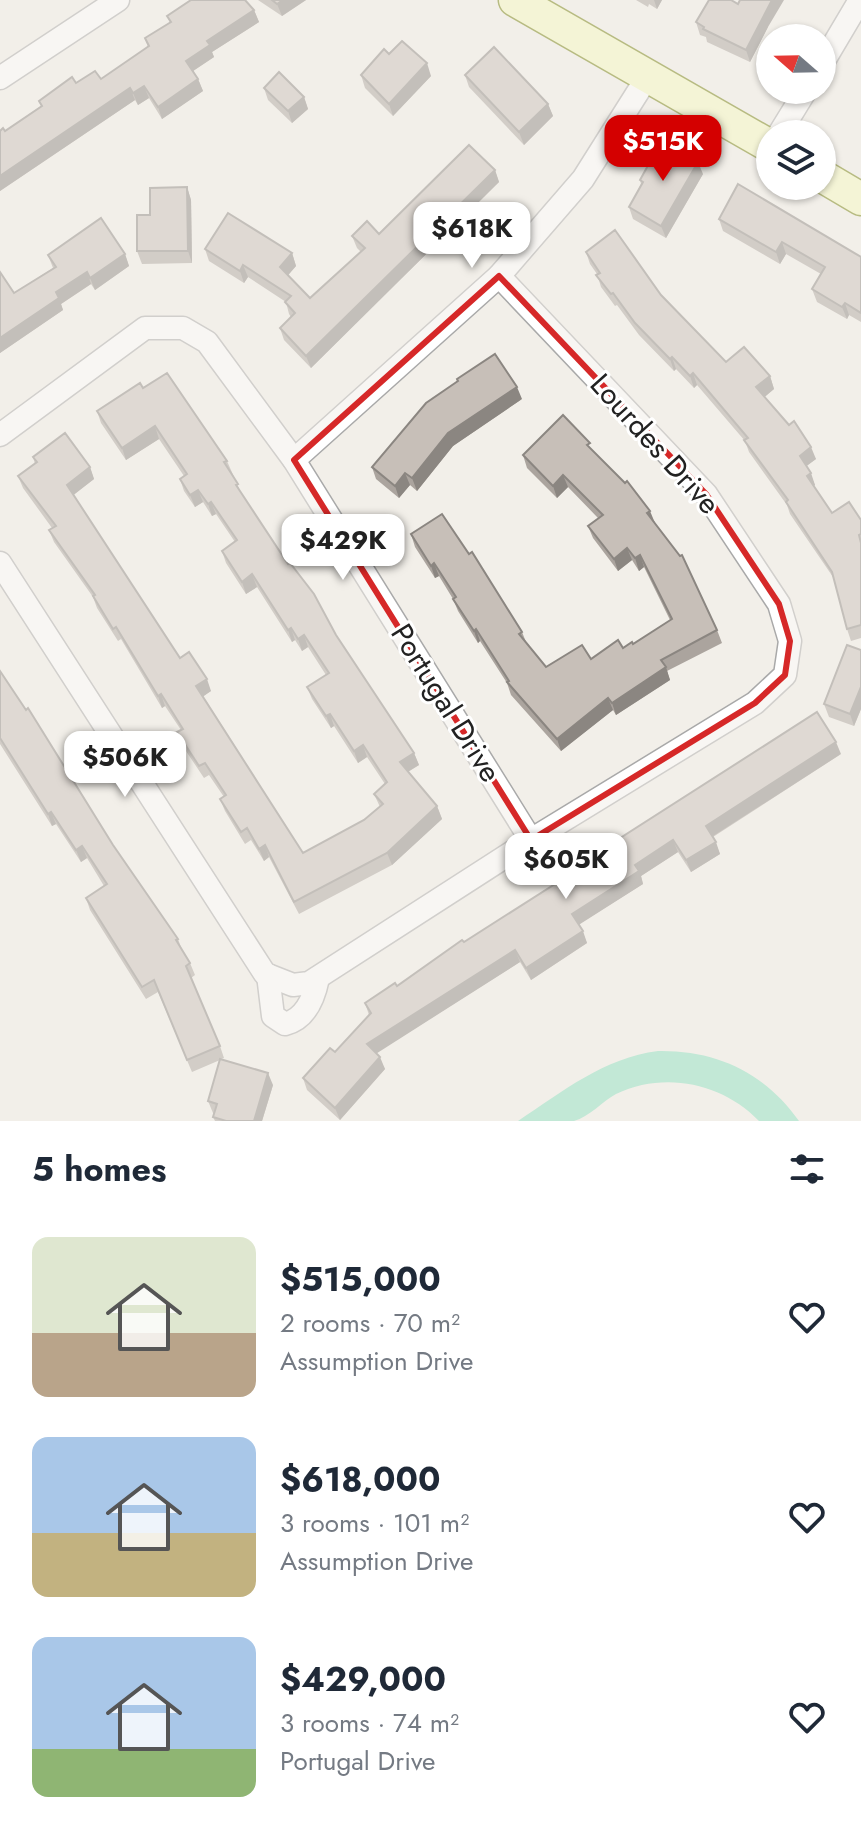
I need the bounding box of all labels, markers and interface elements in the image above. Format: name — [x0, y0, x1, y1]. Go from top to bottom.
north arrow — [756, 24, 836, 104]
map controls — [756, 24, 836, 200]
pin: $515K — [607, 115, 719, 183]
button: layers — [756, 120, 836, 200]
text: $515K — [622, 122, 704, 160]
pin: $618K — [416, 202, 528, 270]
text: $618K — [431, 209, 513, 247]
street label: Lourdes Drive — [580, 364, 730, 524]
pin: $429K — [287, 514, 399, 582]
text: $429K — [300, 521, 386, 559]
street label: Portugal Drive — [381, 615, 512, 790]
pin: $506K — [69, 731, 181, 799]
text: $506K — [82, 738, 168, 776]
pin: $605K — [510, 833, 622, 901]
text: $605K — [523, 840, 609, 878]
text: 5 homes — [32, 1145, 166, 1194]
icon: filters — [785, 1147, 829, 1191]
text: $515,000 — [280, 1255, 441, 1304]
icon: home — [96, 1269, 192, 1365]
icon: heart — [785, 1295, 829, 1339]
text: 2 rooms · 70 m² — [280, 1304, 460, 1342]
text: Assumption Drive — [280, 1342, 473, 1380]
text: $618,000 — [280, 1455, 441, 1504]
icon: home — [96, 1469, 192, 1565]
icon: heart — [785, 1495, 829, 1539]
text: 3 rooms · 101 m² — [280, 1504, 469, 1542]
text: Assumption Drive — [280, 1542, 473, 1580]
text: $429,000 — [280, 1655, 446, 1704]
icon: home — [96, 1669, 192, 1765]
icon: heart — [785, 1695, 829, 1739]
text: 3 rooms · 74 m² — [280, 1704, 459, 1742]
text: Portugal Drive — [280, 1742, 435, 1780]

